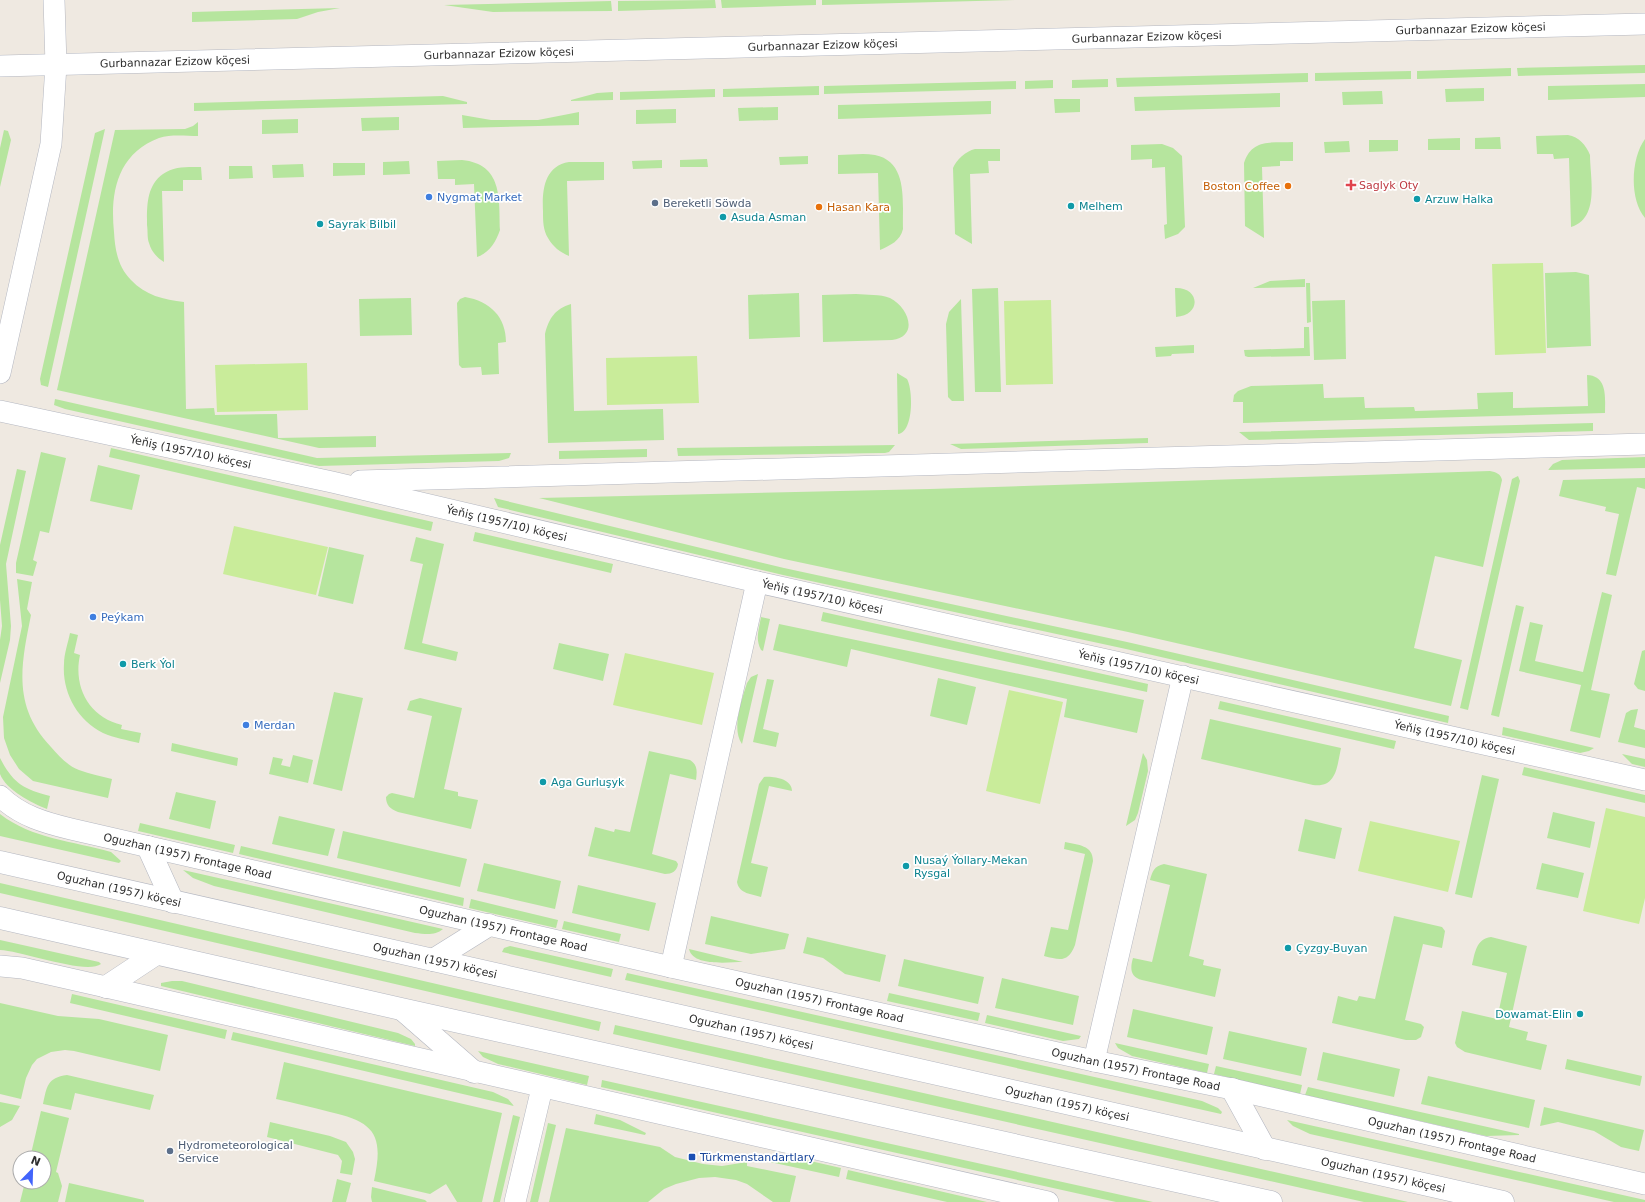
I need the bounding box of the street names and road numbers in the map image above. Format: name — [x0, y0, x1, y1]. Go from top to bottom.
street label: Gurbannazar Ezizow köçesi — [1395, 21, 1546, 37]
street label: Gurbannazar Ezizow köçesi — [1071, 29, 1222, 46]
street label: Gurbannazar Ezizow köçesi — [747, 37, 898, 54]
street label: Gurbannazar Ezizow köçesi — [424, 45, 574, 62]
street label: Gurbannazar Ezizow köçesi — [100, 54, 250, 70]
street label: Ýeňiş (1957/10) köçesi — [128, 433, 252, 472]
street label: Ýeňiş (1957/10) köçesi — [444, 503, 568, 544]
street label: Ýeňiş (1957/10) köçesi — [760, 577, 884, 617]
street label: Ýeňiş (1957/10) köçesi — [1076, 648, 1200, 687]
street label: Ýeňiş (1957/10) köçesi — [1392, 718, 1516, 758]
street label: Oguzhan (1957) Frontage Road — [102, 831, 273, 882]
street label: Oguzhan (1957) köçesi — [55, 869, 182, 910]
street label: Oguzhan (1957) Frontage Road — [418, 903, 589, 955]
street label: Oguzhan (1957) köçesi — [371, 941, 498, 981]
street label: Oguzhan (1957) Frontage Road — [734, 975, 905, 1025]
street label: Oguzhan (1957) köçesi — [687, 1012, 814, 1053]
street label: Oguzhan (1957) Frontage Road — [1050, 1046, 1221, 1093]
street label: Oguzhan (1957) köçesi — [1004, 1084, 1130, 1124]
street label: Oguzhan (1957) Frontage Road — [1367, 1114, 1537, 1166]
street label: Oguzhan (1957) köçesi — [1320, 1155, 1446, 1196]

